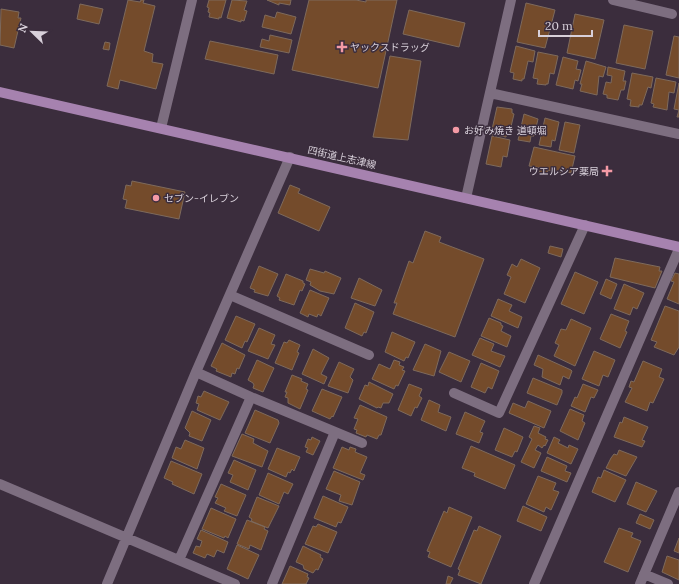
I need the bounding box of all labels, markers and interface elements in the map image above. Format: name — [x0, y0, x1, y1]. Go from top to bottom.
north arrow — [12, 12, 52, 52]
scale bar — [539, 12, 592, 38]
text: 20 m — [545, 18, 573, 33]
text: N — [15, 21, 31, 35]
place label: ヤックスドラッグ — [350, 41, 430, 54]
marker: ヤックスドラッグ — [337, 42, 347, 52]
place label: お好み焼き 道頓堀 — [464, 124, 547, 137]
marker: お好み焼き 道頓堀 — [451, 125, 461, 135]
street label: 四街道上志津線 — [306, 143, 377, 172]
place label: ウエルシア薬局 — [529, 165, 599, 178]
marker: ウエルシア薬局 — [602, 166, 612, 176]
place label: セブン-イレブン — [164, 192, 239, 205]
marker: セブン-イレブン — [151, 193, 161, 203]

